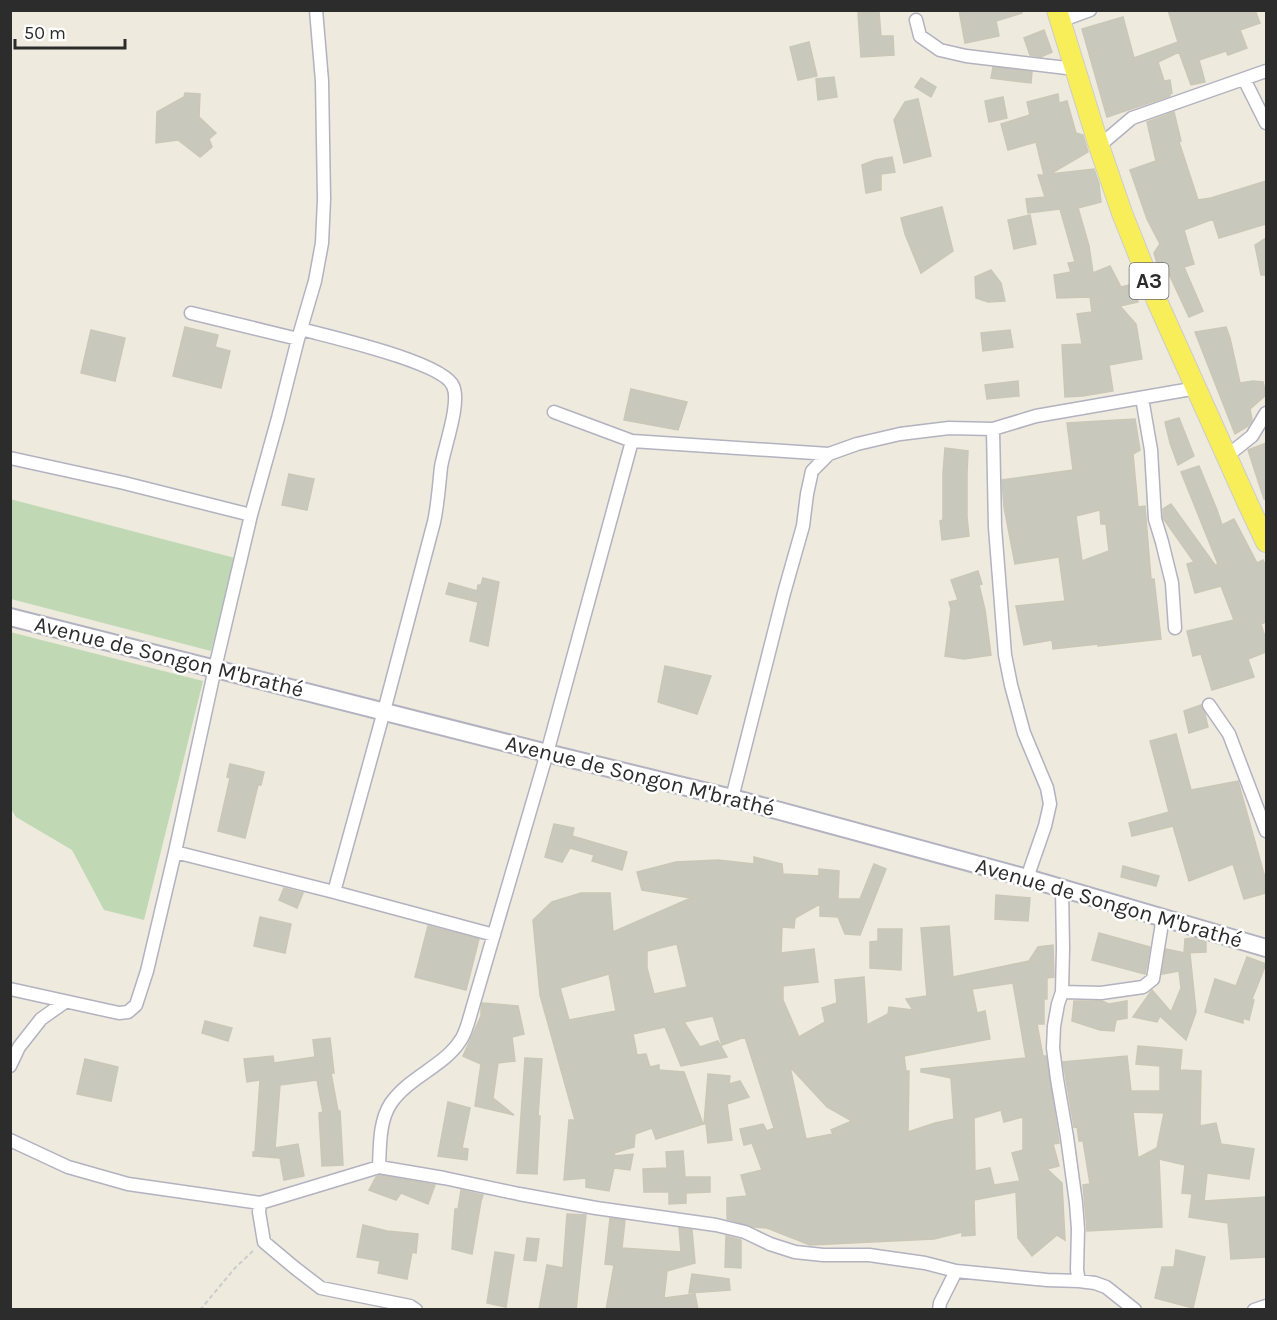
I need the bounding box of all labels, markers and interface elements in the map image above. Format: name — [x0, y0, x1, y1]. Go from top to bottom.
scale bar — [15, 12, 124, 50]
text: 50 m — [24, 22, 66, 44]
road number: A3 — [1130, 263, 1168, 299]
street label: Avenue de Songon M'brathé — [32, 611, 306, 703]
street label: Avenue de Songon M'brathé — [503, 730, 777, 822]
street label: Avenue de Songon M'brathé — [973, 852, 1245, 954]

